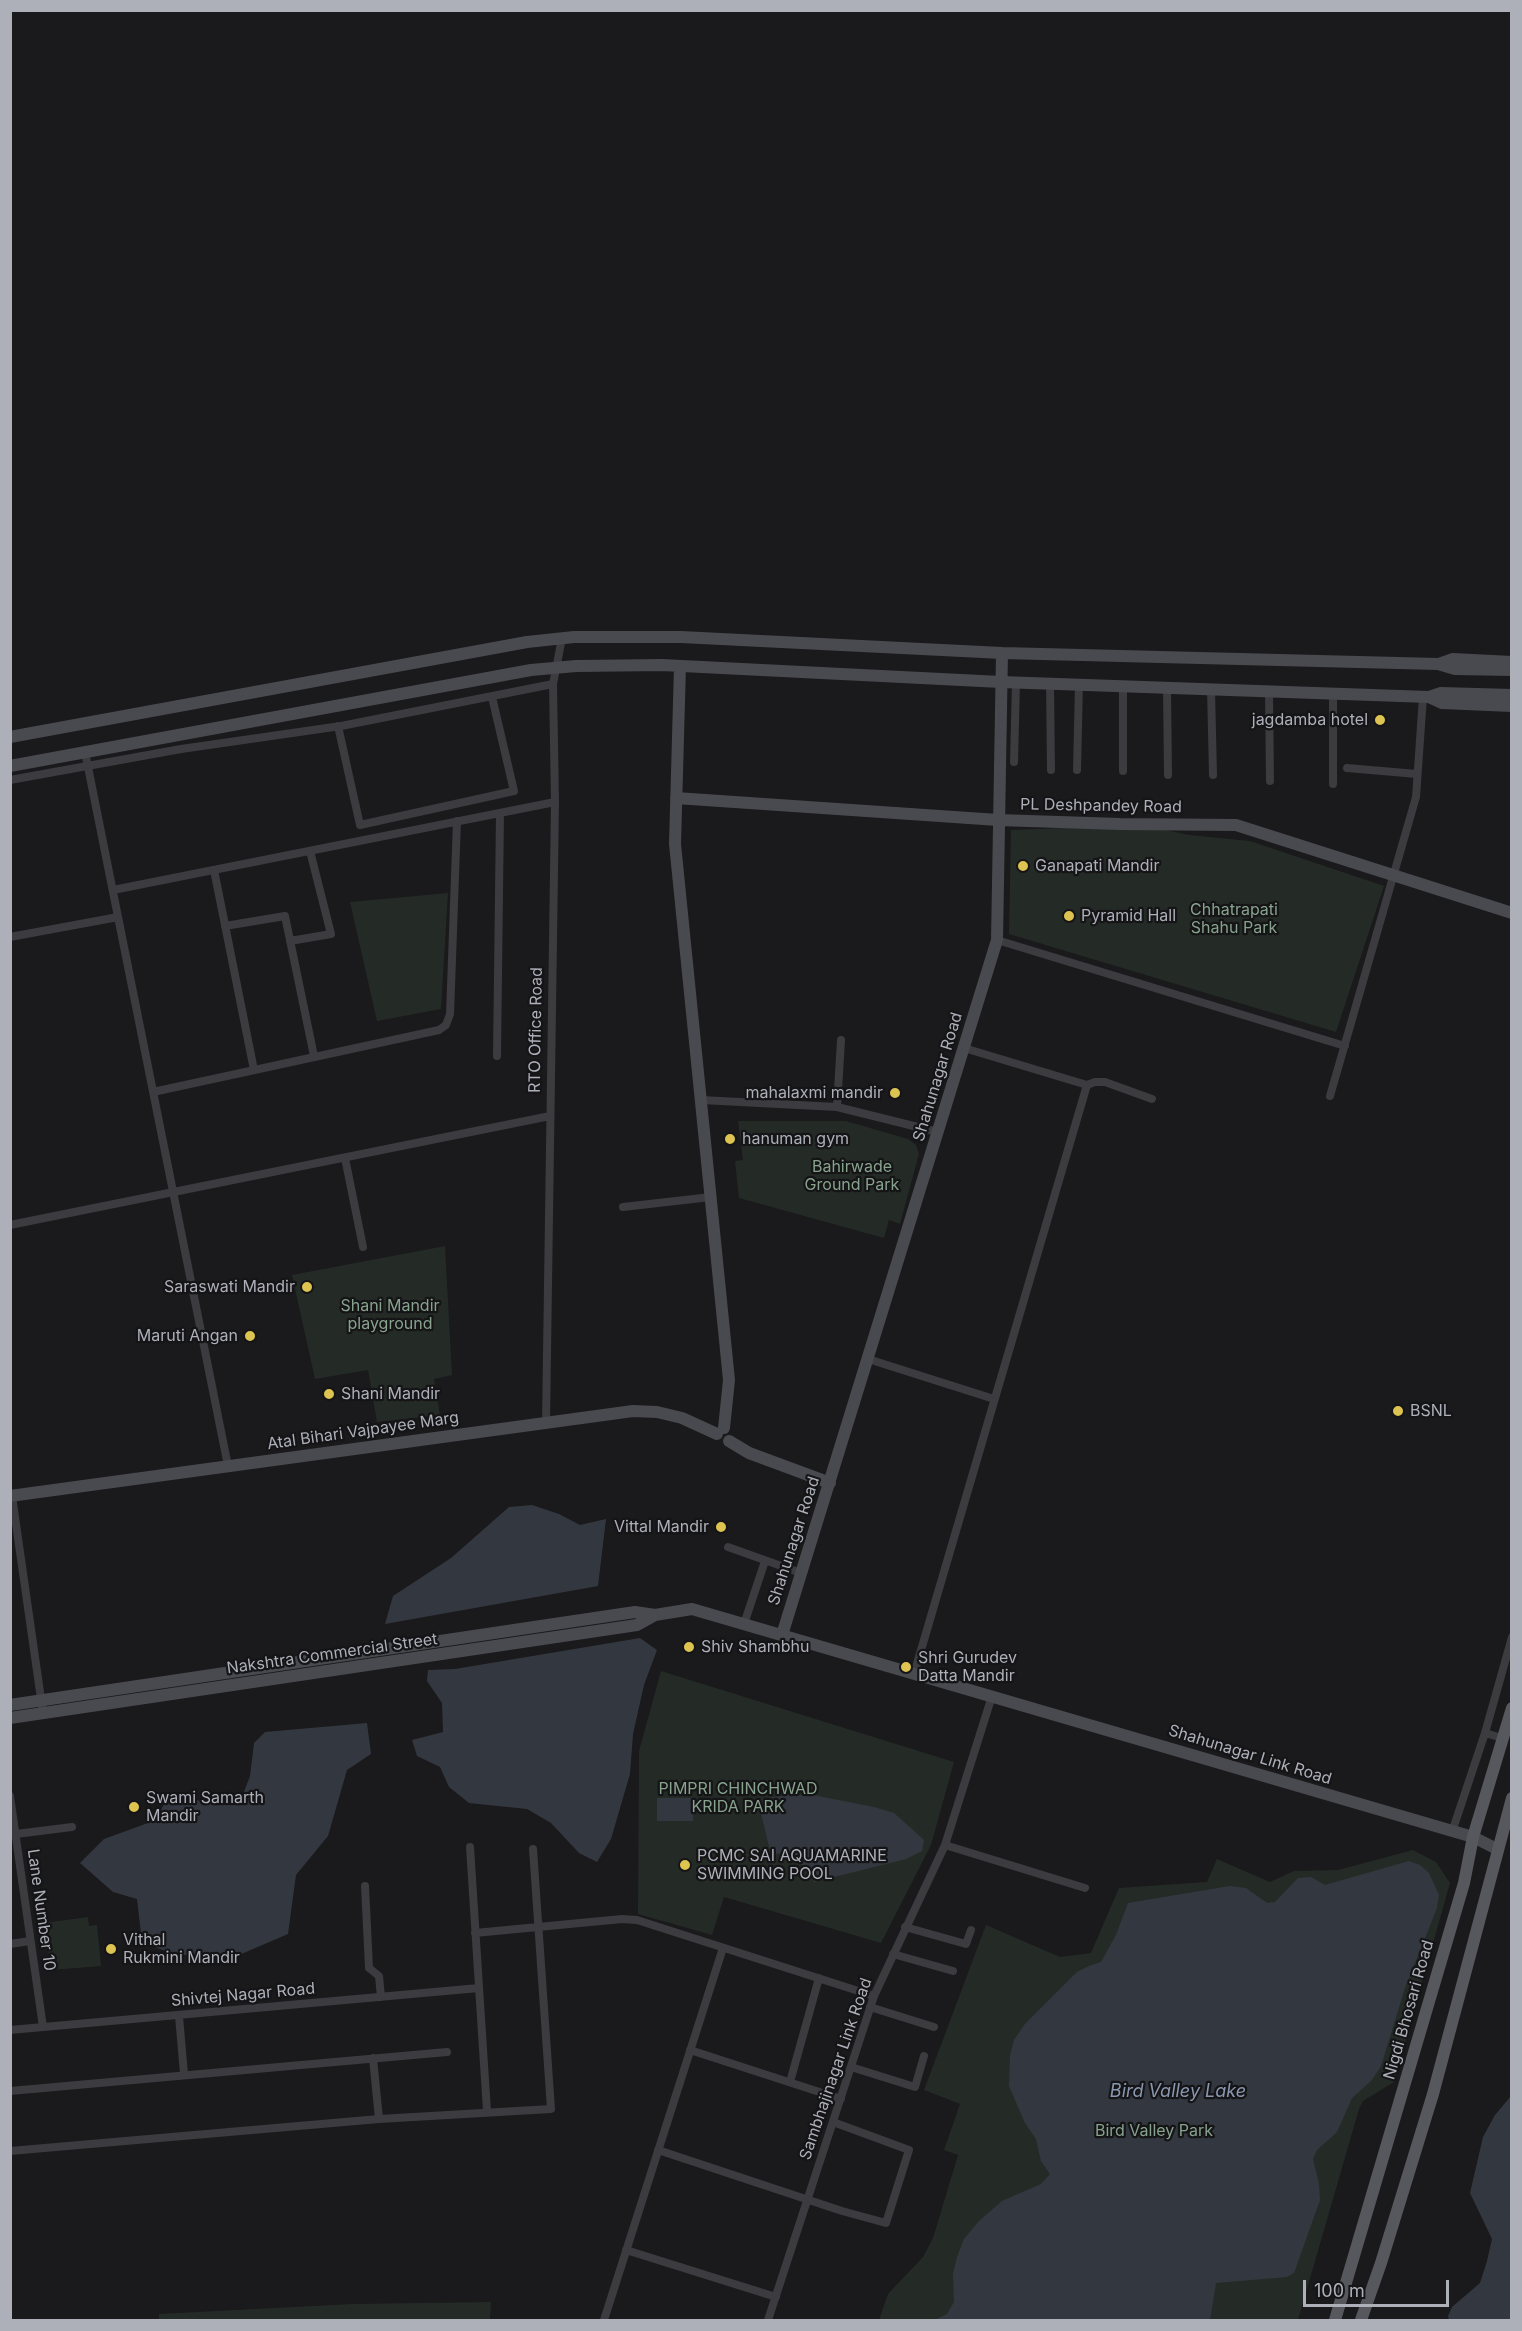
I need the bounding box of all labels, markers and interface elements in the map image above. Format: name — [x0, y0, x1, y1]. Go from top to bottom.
place label: jagdamba hotel — [1252, 710, 1368, 730]
marker: jagdamba hotel — [1373, 713, 1387, 727]
street label: PL Deshpandey Road — [1020, 795, 1182, 817]
place label: Ganapati Mandir — [1035, 856, 1159, 876]
marker: Ganapati Mandir — [1016, 859, 1030, 873]
park label: Chhatrapati Shahu Park — [1190, 900, 1278, 938]
place label: Pyramid Hall — [1081, 906, 1176, 926]
marker: Pyramid Hall — [1062, 909, 1076, 923]
street label: RTO Office Road — [525, 967, 547, 1093]
street label: Shahunagar Road — [909, 1010, 967, 1144]
place label: mahalaxmi mandir — [745, 1083, 883, 1103]
marker: mahalaxmi mandir — [888, 1086, 902, 1100]
place label: hanuman gym — [742, 1129, 849, 1149]
marker: hanuman gym — [723, 1132, 737, 1146]
park label: Bahirwade Ground Park — [805, 1157, 899, 1195]
place label: Saraswati Mandir — [164, 1277, 295, 1297]
marker: Saraswati Mandir — [300, 1280, 314, 1294]
park label: Shani Mandir playground — [340, 1296, 440, 1334]
place label: Maruti Angan — [137, 1326, 238, 1346]
marker: Maruti Angan — [243, 1329, 257, 1343]
place label: Shani Mandir — [341, 1384, 440, 1404]
marker: Shani Mandir — [322, 1387, 336, 1401]
place label: BSNL — [1410, 1401, 1452, 1421]
marker: BSNL — [1391, 1404, 1405, 1418]
street label: Atal Bihari Vajpayee Marg — [266, 1408, 460, 1454]
street label: Shahunagar Road — [764, 1474, 824, 1608]
place label: Vittal Mandir — [614, 1517, 709, 1537]
marker: Vittal Mandir — [714, 1520, 728, 1534]
street label: Nakshtra Commercial Street — [226, 1630, 438, 1678]
place label: Shiv Shambhu — [701, 1637, 810, 1657]
marker: Shiv Shambhu — [682, 1640, 696, 1654]
place label: Shri Gurudev Datta Mandir — [918, 1648, 1017, 1686]
marker: Shri Gurudev Datta Mandir — [899, 1660, 913, 1674]
street label: Shahunagar Link Road — [1166, 1721, 1334, 1789]
park label: PIMPRI CHINCHWAD KRIDA PARK — [658, 1779, 818, 1817]
place label: Swami Samarth Mandir — [146, 1788, 264, 1826]
marker: Swami Samarth Mandir — [127, 1800, 141, 1814]
place label: PCMC SAI AQUAMARINE SWIMMING POOL — [697, 1846, 887, 1884]
street label: Lane Number 10 — [23, 1848, 59, 1972]
marker: PCMC SAI AQUAMARINE SWIMMING POOL — [678, 1858, 692, 1872]
place label: Vithal Rukmini Mandir — [123, 1930, 240, 1968]
street label: Nigdi Bhosari Road — [1380, 1938, 1438, 2082]
marker: Vithal Rukmini Mandir — [104, 1942, 118, 1956]
street label: Sambhajinagar Link Road — [796, 1975, 876, 2163]
street label: Shivtej Nagar Road — [170, 1979, 316, 2011]
water label: Bird Valley Lake — [1110, 2081, 1246, 2103]
park label: Bird Valley Park — [1095, 2121, 1213, 2141]
scale bar — [1306, 2268, 1452, 2306]
text: 100 m — [1314, 2280, 1365, 2301]

